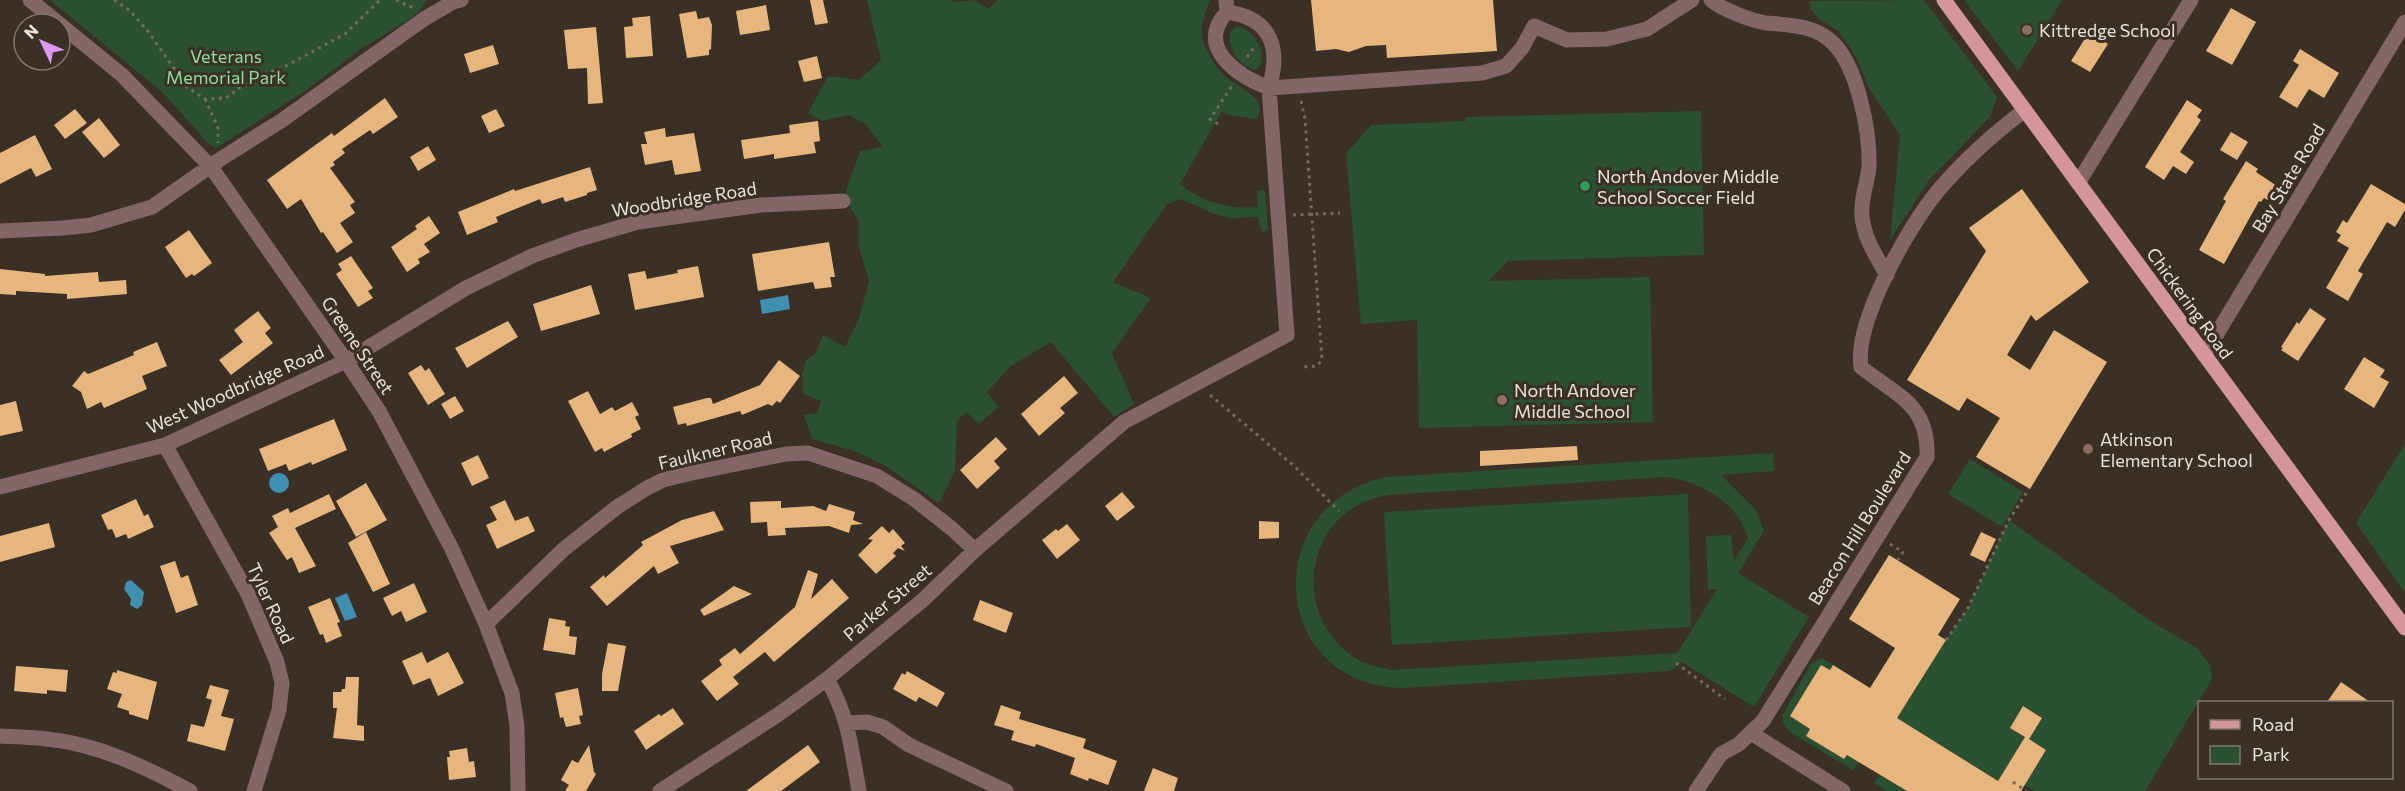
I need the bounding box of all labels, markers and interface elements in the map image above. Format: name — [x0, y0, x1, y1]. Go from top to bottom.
north arrow — [12, 12, 72, 72]
place label: Kittredge School — [2039, 19, 2176, 41]
text: N — [20, 20, 42, 42]
marker: Kittredge School — [2020, 23, 2034, 37]
park label: Veterans Memorial Park — [166, 45, 286, 88]
street label: Bay State Road — [2247, 120, 2329, 236]
place label: North Andover Middle School Soccer Field — [1597, 165, 1779, 208]
street label: Woodbridge Road — [610, 177, 758, 221]
marker: North Andover Middle School Soccer Field — [1578, 179, 1592, 193]
street label: Chickering Road — [2142, 243, 2238, 363]
street label: Greene Street — [317, 292, 399, 398]
street label: West Woodbridge Road — [143, 340, 327, 438]
place label: North Andover Middle School — [1514, 379, 1636, 422]
marker: North Andover Middle School — [1495, 393, 1509, 407]
street label: Faulkner Road — [656, 426, 774, 474]
place label: Atkinson Elementary School — [2100, 428, 2253, 471]
marker: Atkinson Elementary School — [2081, 442, 2095, 456]
street label: Beacon Hill Boulevard — [1803, 447, 1915, 609]
street label: Tyler Road — [243, 559, 299, 647]
street label: Parker Street — [838, 559, 936, 645]
legend — [2198, 701, 2393, 779]
text: Road — [2252, 713, 2294, 735]
text: Park — [2252, 743, 2290, 765]

